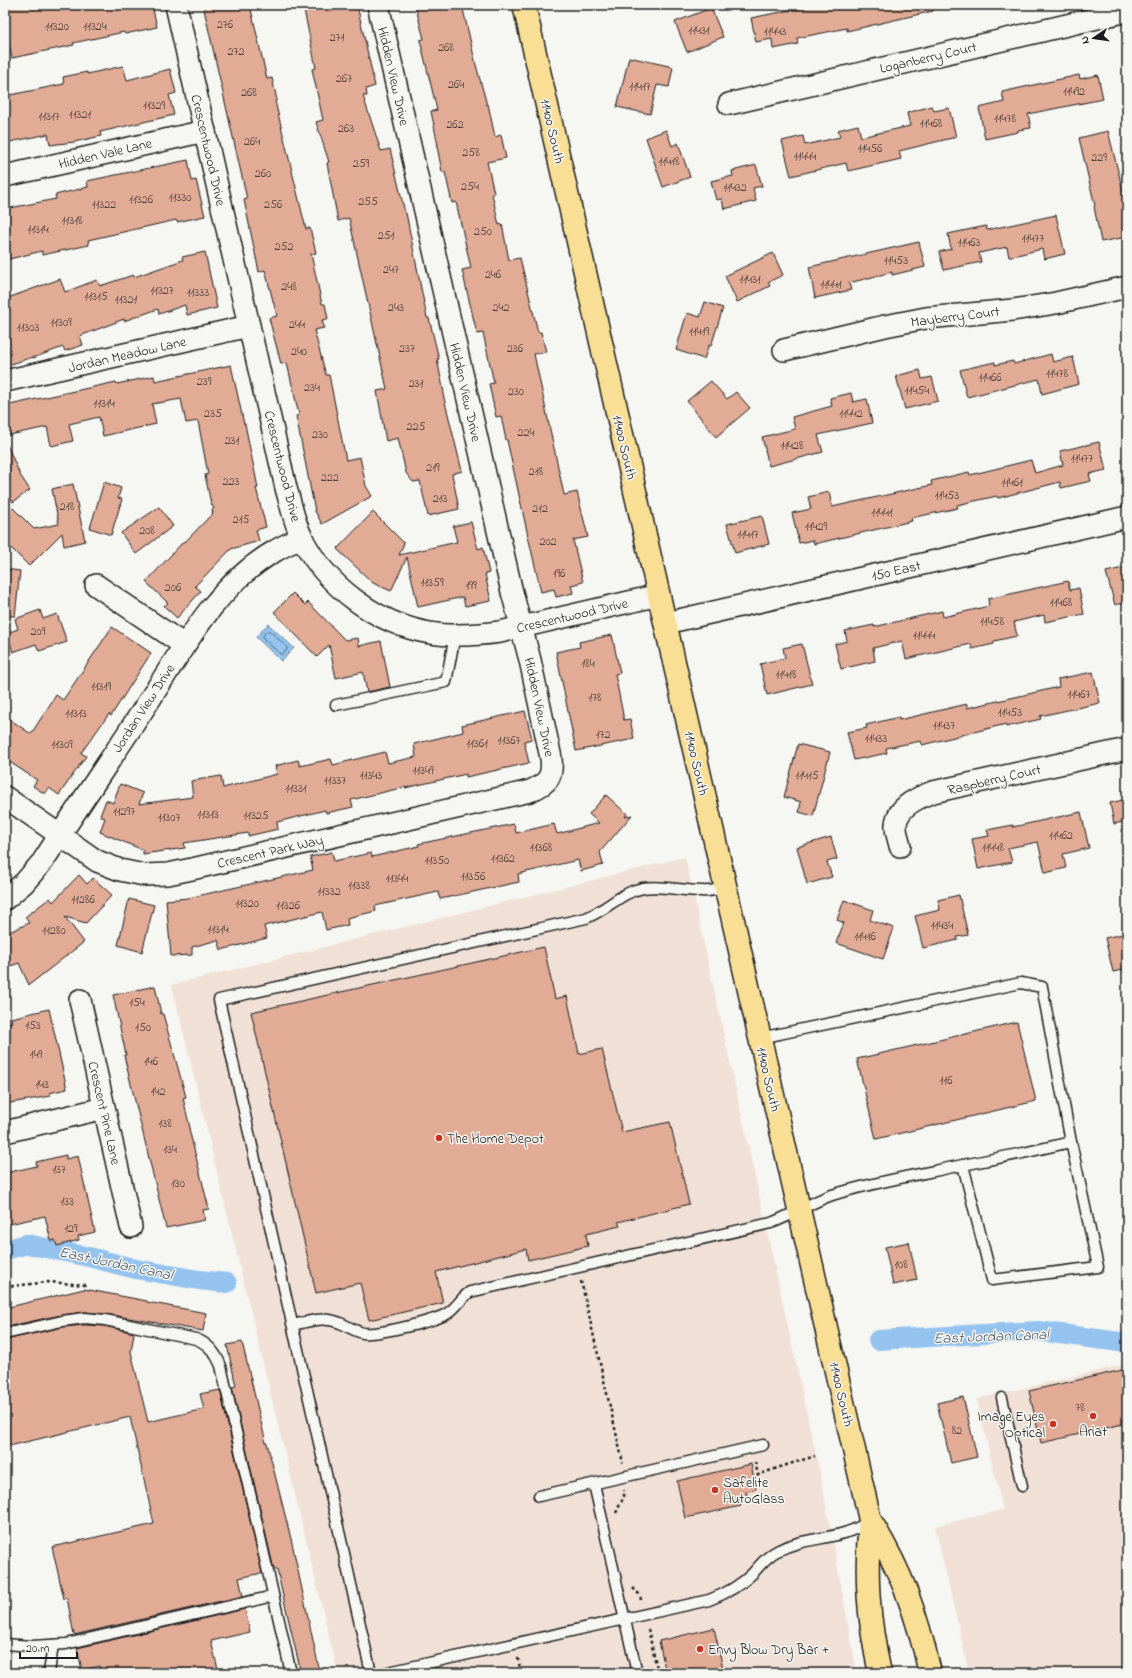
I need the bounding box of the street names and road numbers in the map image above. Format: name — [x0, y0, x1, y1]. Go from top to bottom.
street label: Hidden View Drive — [371, 25, 414, 129]
street label: Loganberry Court — [878, 37, 979, 81]
street label: Crescentwood Drive — [185, 93, 231, 209]
street label: 11400 South — [534, 97, 569, 166]
street label: Hidden Vale Lane — [57, 133, 155, 175]
street label: Mayberry Court — [910, 302, 1001, 334]
street label: Jordan Meadow Lane — [66, 332, 189, 379]
street label: Hidden View Drive — [443, 341, 486, 445]
street label: Crescentwood Drive — [258, 409, 306, 525]
street label: 11400 South — [606, 413, 641, 482]
street label: 150 East — [870, 556, 923, 587]
street label: Crescentwood Drive — [515, 593, 631, 639]
street label: Hidden View Drive — [518, 656, 559, 760]
street label: Jordan View Drive — [108, 660, 181, 757]
street label: 11400 South — [678, 729, 713, 798]
street label: Raspberry Court — [946, 759, 1044, 802]
street label: Crescent Park Way — [215, 830, 326, 876]
street label: 11400 South — [750, 1045, 785, 1114]
street label: Crescent Pine Lane — [81, 1060, 126, 1168]
street label: 11400 South — [823, 1360, 858, 1429]

